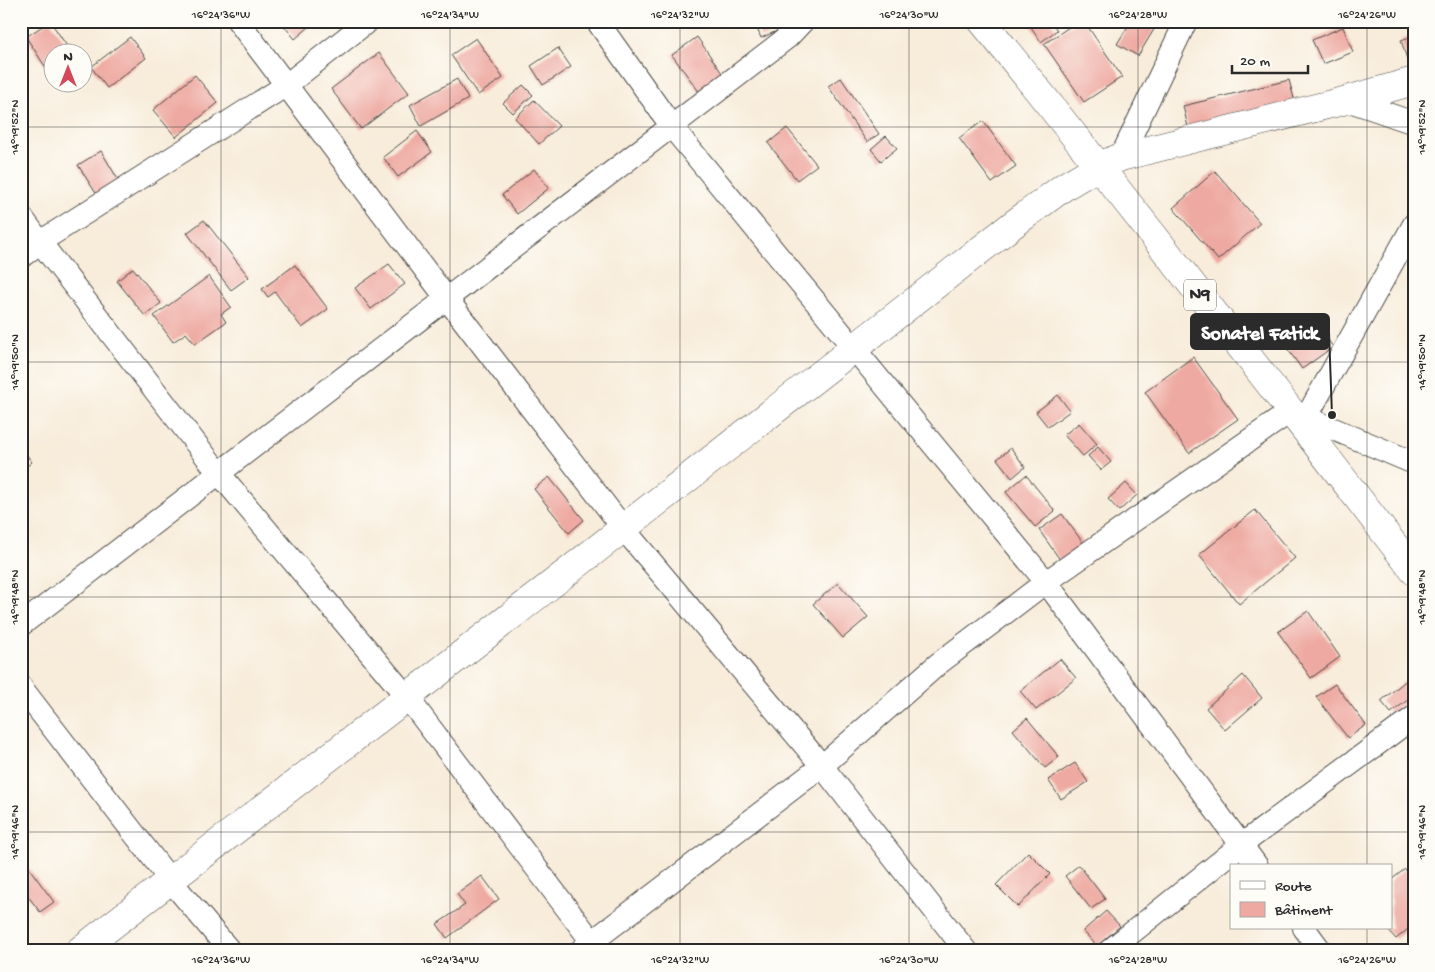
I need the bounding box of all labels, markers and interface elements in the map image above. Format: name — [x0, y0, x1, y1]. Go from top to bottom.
text: 16°24'36"W — [191, 9, 250, 23]
text: 16°24'34"W — [420, 9, 479, 23]
text: 16°24'32"W — [650, 9, 709, 23]
text: 16°24'30"W — [878, 9, 939, 23]
text: 16°24'28"W — [1108, 9, 1167, 23]
text: 16°24'26"W — [1337, 9, 1396, 23]
north arrow — [42, 42, 92, 92]
scale bar — [1232, 42, 1309, 74]
text: N — [63, 49, 73, 66]
text: 20 m — [1240, 53, 1270, 71]
text: 14°19'52"N — [9, 99, 23, 155]
text: 14°19'52"N — [1416, 99, 1430, 155]
road number: N9 — [1184, 280, 1216, 310]
callout: Sonatel Fatick — [1191, 314, 1329, 349]
text: Sonatel Fatick — [1201, 324, 1321, 347]
text: 14°19'50"N — [9, 334, 23, 391]
text: 14°19'50"N — [1416, 334, 1430, 391]
text: 14°19'48"N — [9, 569, 23, 625]
text: 14°19'48"N — [1416, 569, 1430, 625]
text: 14°19'46"N — [9, 805, 23, 860]
text: 14°19'46"N — [1416, 805, 1430, 860]
legend — [1230, 864, 1392, 930]
text: Route — [1275, 878, 1312, 896]
text: Bâtiment — [1274, 902, 1334, 920]
text: 16°24'36"W — [191, 954, 250, 968]
text: 16°24'34"W — [420, 954, 479, 968]
text: 16°24'32"W — [650, 954, 709, 968]
text: 16°24'30"W — [878, 954, 939, 968]
text: 16°24'28"W — [1108, 954, 1167, 968]
text: 16°24'26"W — [1337, 954, 1396, 968]

